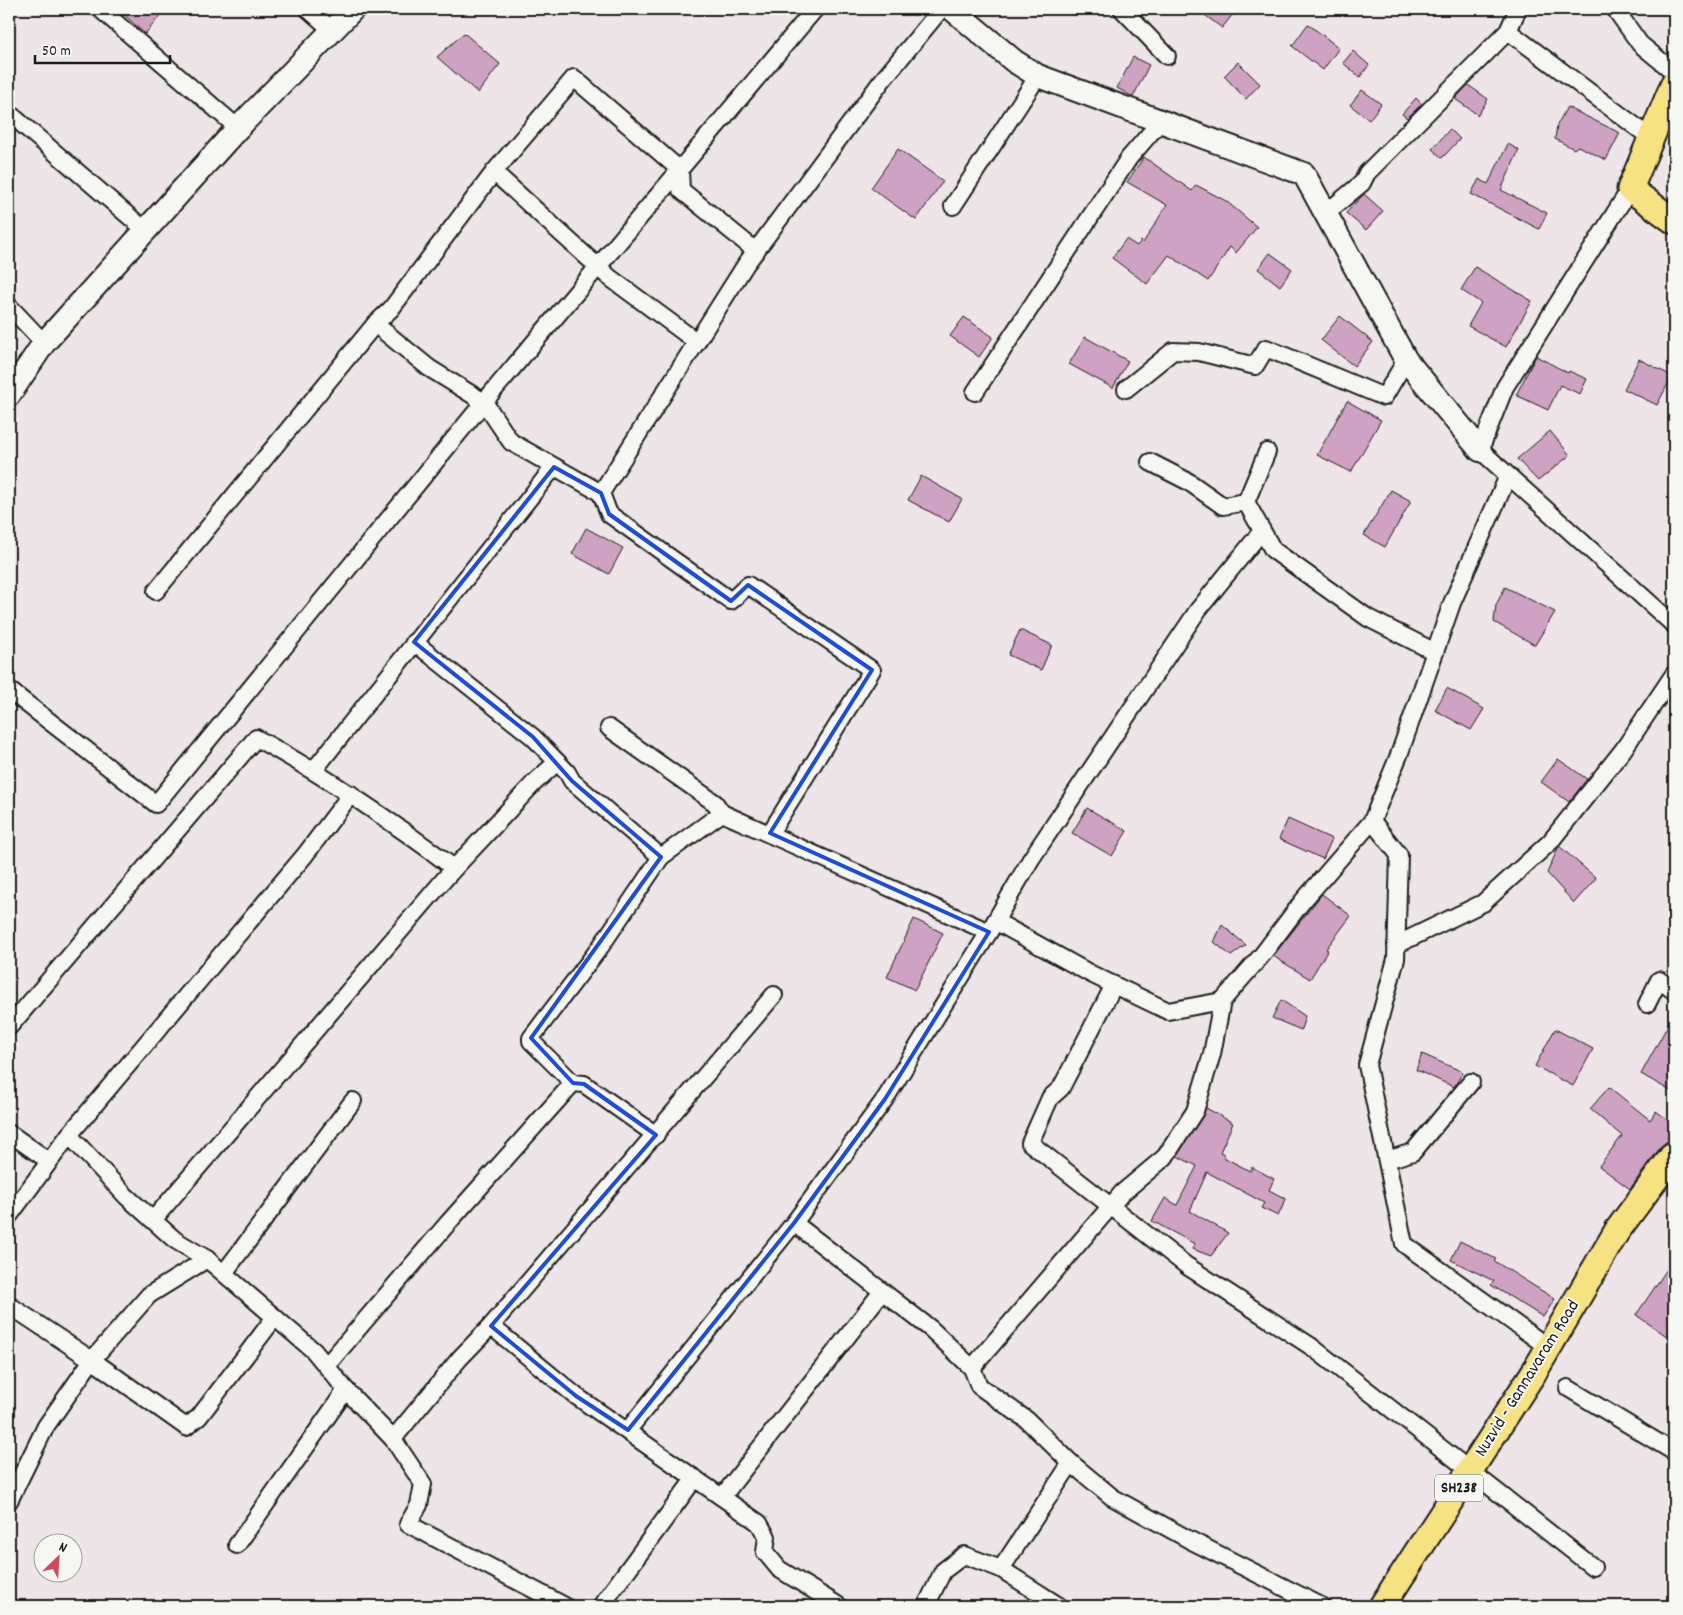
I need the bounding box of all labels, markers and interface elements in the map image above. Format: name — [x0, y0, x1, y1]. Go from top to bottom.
scale bar — [35, 32, 170, 64]
text: 50 m — [42, 41, 71, 63]
street label: Nuzvid - Gannavaram Road — [1469, 1296, 1587, 1462]
road number: SH238 — [1435, 1475, 1483, 1502]
north arrow — [32, 1532, 82, 1582]
text: N — [55, 1538, 70, 1559]

